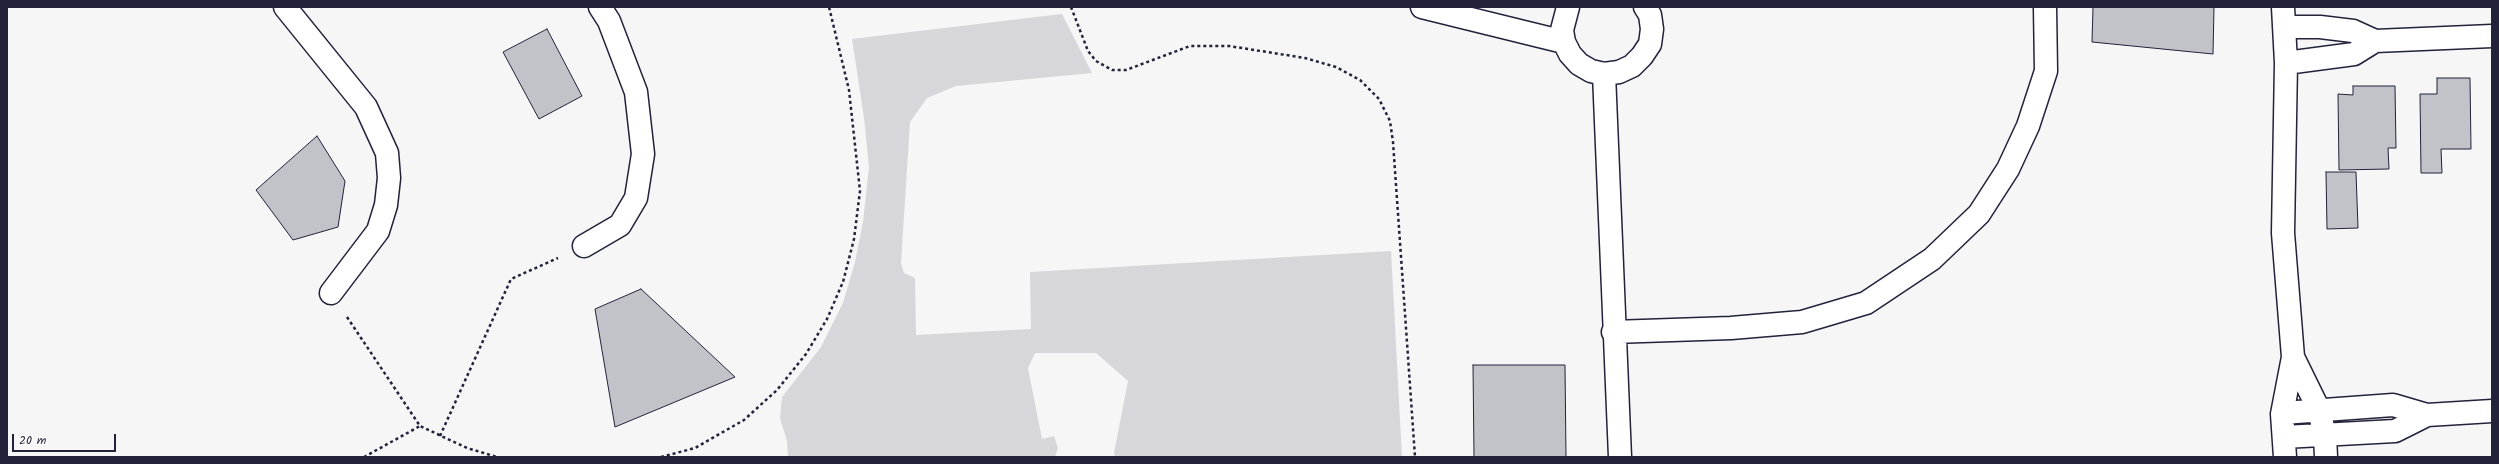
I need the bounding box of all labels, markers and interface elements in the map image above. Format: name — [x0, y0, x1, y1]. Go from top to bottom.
scale bar — [14, 426, 118, 452]
text: 20 m — [19, 431, 46, 450]

